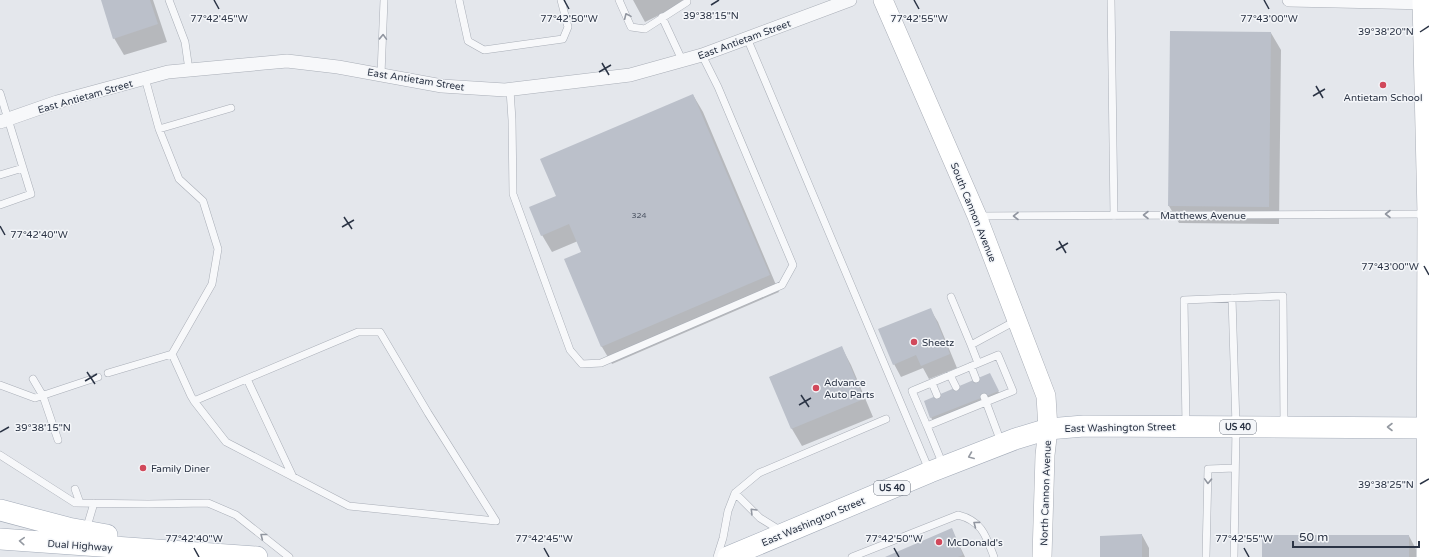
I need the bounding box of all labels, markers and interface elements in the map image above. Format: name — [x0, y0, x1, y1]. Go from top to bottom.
text: 39°38'15"N — [683, 10, 739, 22]
text: 77°42'45"W — [190, 13, 248, 25]
text: 77°42'50"W — [540, 13, 598, 25]
one-way arrow — [623, 13, 631, 20]
text: 77°42'55"W — [890, 13, 948, 25]
text: 77°43'00"W — [1240, 13, 1298, 25]
street label: East Antietam Street — [696, 17, 793, 62]
text: 39°38'20"N — [1358, 26, 1414, 38]
one-way arrow — [378, 34, 387, 40]
street label: East Antietam Street — [366, 66, 465, 94]
street label: East Antietam Street — [36, 78, 134, 116]
marker: Antietam School — [1378, 80, 1388, 90]
place label: Antietam School — [1344, 92, 1422, 104]
street label: South Cannon Avenue — [948, 161, 999, 264]
street label: Matthews Avenue — [1160, 210, 1246, 222]
one-way arrow — [1385, 210, 1391, 218]
house number: 324 — [631, 211, 647, 220]
one-way arrow — [1143, 211, 1149, 219]
one-way arrow — [1013, 212, 1019, 220]
text: 77°42'40"W — [10, 229, 68, 241]
text: 77°43'00"W — [1361, 261, 1419, 273]
marker: Sheetz — [909, 337, 919, 347]
place label: Sheetz — [922, 337, 954, 349]
place label: Advance Auto Parts — [824, 377, 875, 401]
marker: Advance Auto Parts — [811, 383, 821, 393]
road number: US 40 — [1220, 420, 1256, 434]
street label: East Washington Street — [1064, 421, 1176, 435]
text: 39°38'15"N — [15, 422, 71, 434]
one-way arrow — [1387, 423, 1393, 431]
street label: North Cannon Avenue — [1038, 440, 1054, 546]
one-way arrow — [968, 451, 975, 459]
marker: Family Diner — [138, 463, 148, 473]
place label: Family Diner — [151, 463, 210, 475]
one-way arrow — [1204, 478, 1212, 484]
text: 39°38'25"N — [1358, 479, 1414, 491]
road number: US 40 — [874, 481, 910, 495]
street label: East Washington Street — [760, 495, 867, 549]
one-way arrow — [750, 508, 758, 516]
one-way arrow — [973, 521, 980, 528]
scale bar — [1293, 523, 1419, 549]
text: 50 m — [1299, 530, 1328, 544]
text: 77°42'40"W — [165, 533, 223, 545]
text: 77°42'45"W — [515, 533, 573, 545]
text: 77°42'50"W — [865, 533, 923, 545]
text: 77°42'55"W — [1215, 533, 1273, 545]
one-way arrow — [260, 534, 267, 541]
one-way arrow — [19, 536, 25, 545]
marker: McDonald's — [934, 537, 944, 547]
place label: McDonald's — [947, 537, 1003, 549]
street label: Dual Highway — [47, 538, 114, 554]

